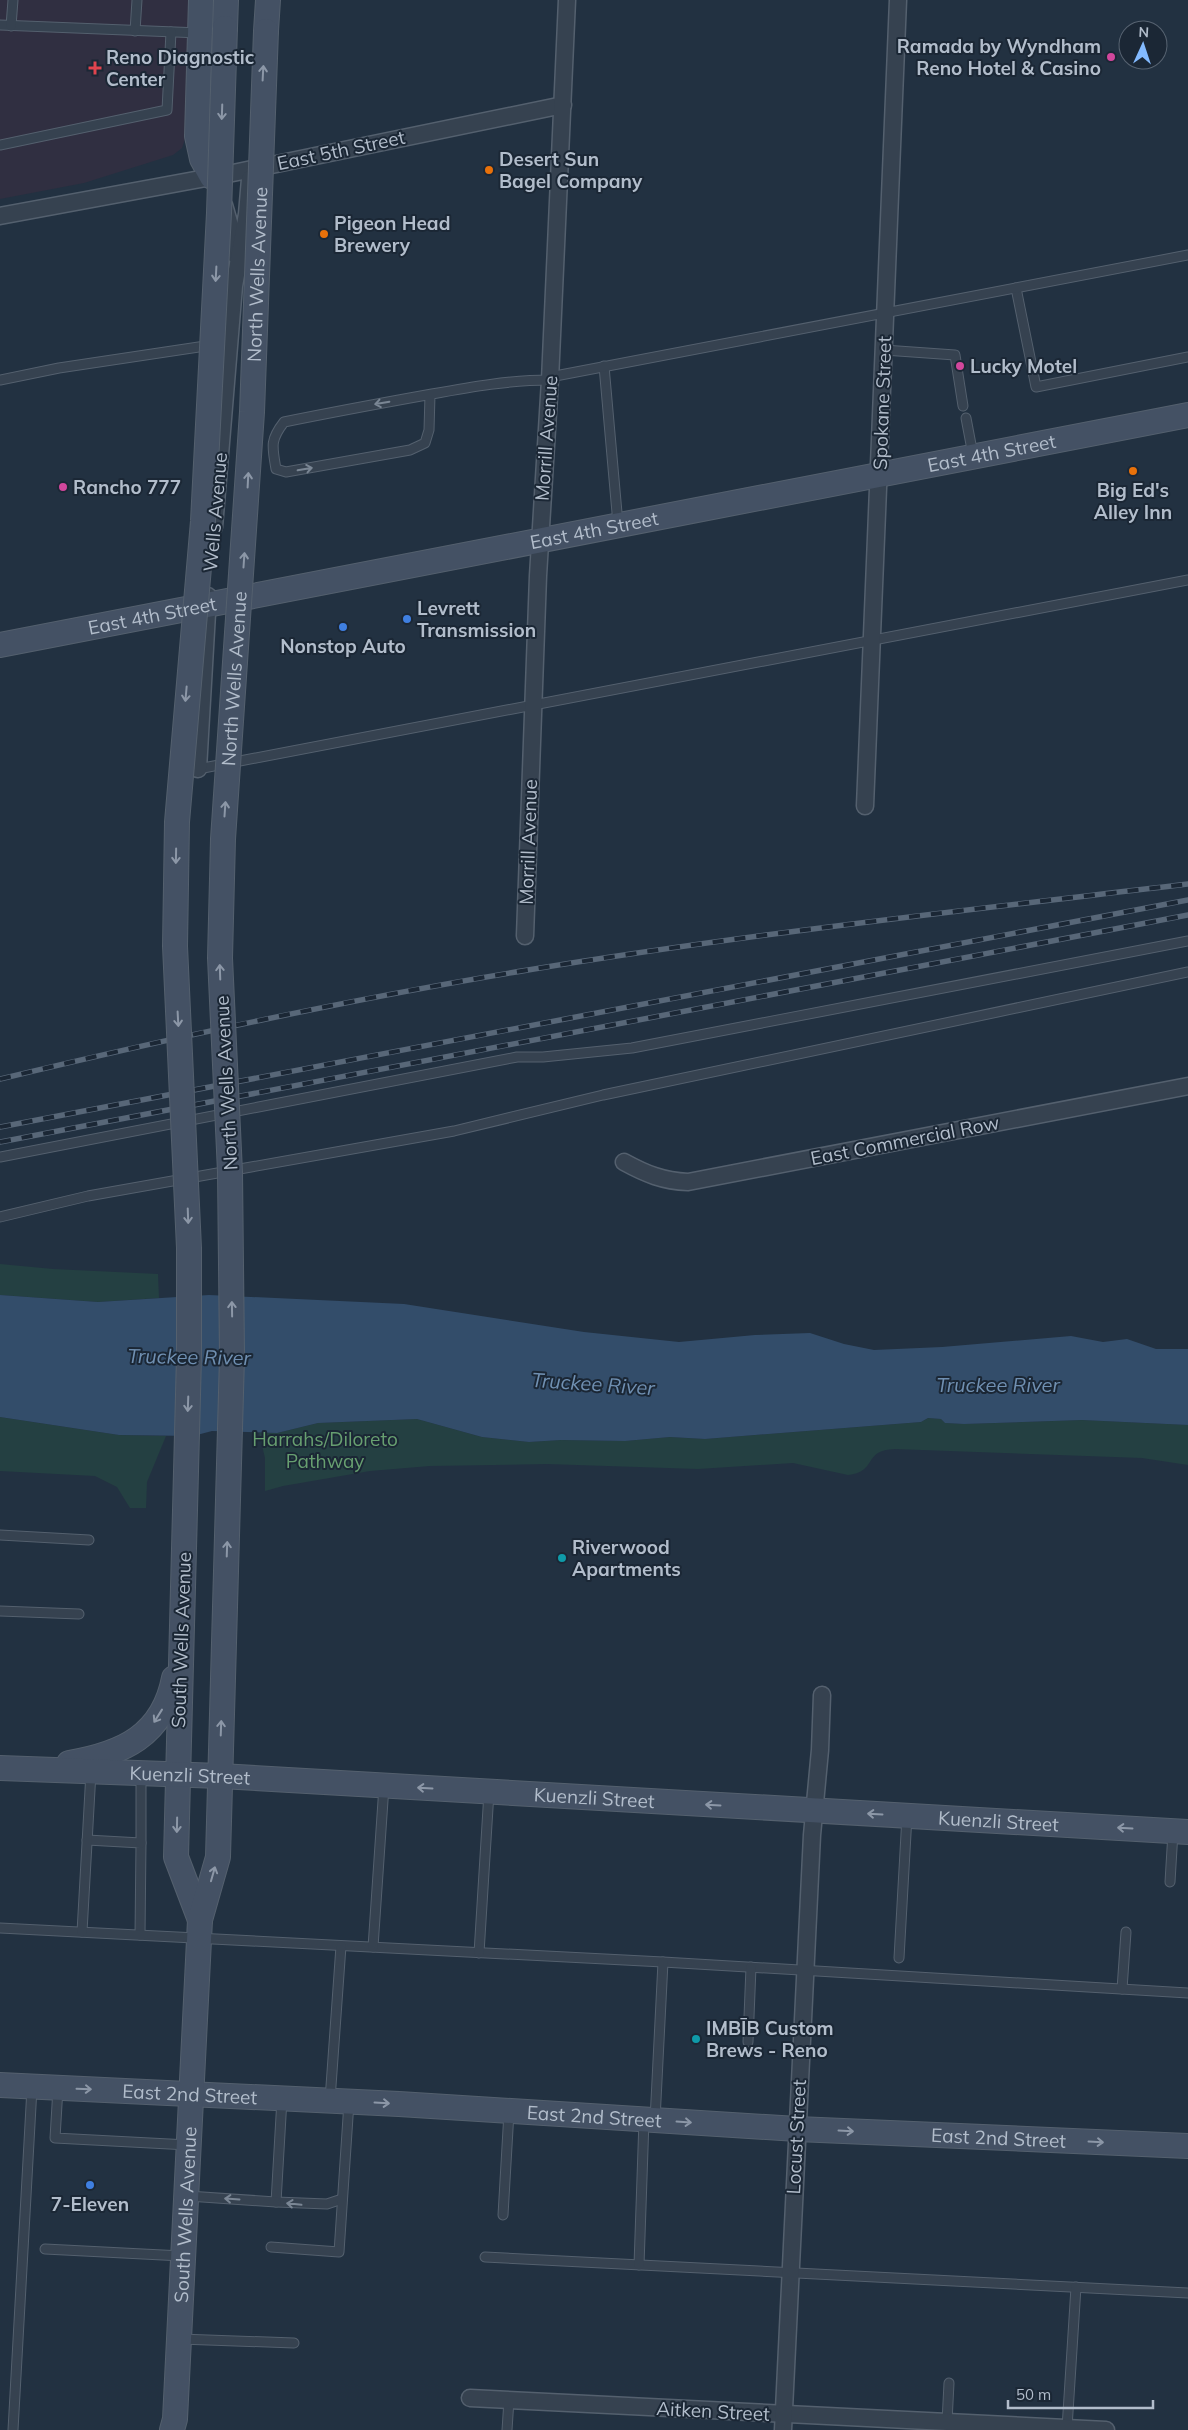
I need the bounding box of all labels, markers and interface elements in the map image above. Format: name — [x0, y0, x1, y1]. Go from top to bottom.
north arrow — [1118, 20, 1168, 70]
text: N — [1138, 23, 1149, 41]
place label: Ramada by Wyndham Reno Hotel & Casino — [897, 34, 1101, 80]
place label: Reno Diagnostic Center — [106, 45, 255, 91]
marker: Ramada by Wyndham Reno Hotel & Casino — [1105, 51, 1117, 63]
marker: Reno Diagnostic Center — [88, 61, 102, 75]
one-way arrow — [259, 65, 268, 81]
one-way arrow — [218, 103, 227, 119]
street label: East 5th Street — [275, 125, 407, 175]
place label: Desert Sun Bagel Company — [499, 147, 643, 193]
marker: Desert Sun Bagel Company — [483, 164, 495, 176]
street label: North Wells Avenue — [242, 186, 272, 362]
place label: Pigeon Head Brewery — [334, 211, 450, 257]
marker: Pigeon Head Brewery — [318, 228, 330, 240]
one-way arrow — [211, 266, 220, 282]
street label: Spokane Street — [868, 335, 896, 470]
place label: Lucky Motel — [970, 354, 1077, 378]
marker: Lucky Motel — [954, 360, 966, 372]
street label: Morrill Avenue — [530, 374, 562, 502]
one-way arrow — [374, 398, 390, 408]
street label: East 4th Street — [925, 429, 1058, 477]
street label: Wells Avenue — [198, 451, 232, 573]
one-way arrow — [296, 464, 312, 474]
marker: Big Ed's Alley Inn — [1127, 465, 1139, 477]
one-way arrow — [244, 473, 253, 489]
place label: Rancho 777 — [73, 475, 181, 499]
place label: Big Ed's Alley Inn — [1094, 478, 1172, 524]
marker: Rancho 777 — [57, 481, 69, 493]
street label: East 4th Street — [528, 506, 660, 554]
one-way arrow — [239, 552, 248, 568]
street label: North Wells Avenue — [216, 590, 252, 767]
street label: East 4th Street — [86, 591, 219, 640]
place label: Levrett Transmission — [417, 596, 536, 642]
marker: Levrett Transmission — [401, 613, 413, 625]
marker: Nonstop Auto — [337, 621, 349, 633]
place label: Nonstop Auto — [280, 634, 406, 658]
one-way arrow — [182, 686, 191, 702]
street label: Morrill Avenue — [514, 779, 542, 905]
one-way arrow — [221, 801, 230, 817]
one-way arrow — [172, 848, 181, 864]
one-way arrow — [216, 964, 225, 980]
street label: North Wells Avenue — [209, 995, 243, 1171]
one-way arrow — [174, 1011, 183, 1027]
street label: East Commercial Row — [808, 1110, 1002, 1170]
one-way arrow — [183, 1208, 193, 1224]
one-way arrow — [227, 1301, 237, 1317]
water label: Truckee River — [127, 1343, 252, 1370]
water label: Truckee River — [531, 1367, 656, 1400]
water label: Truckee River — [936, 1372, 1060, 1397]
one-way arrow — [183, 1396, 193, 1412]
park label: Harrahs/Diloreto Pathway — [252, 1427, 398, 1473]
place label: Riverwood Apartments — [572, 1535, 681, 1581]
one-way arrow — [222, 1541, 231, 1557]
street label: South Wells Avenue — [166, 1551, 196, 1729]
marker: Riverwood Apartments — [556, 1552, 568, 1564]
one-way arrow — [153, 1709, 163, 1723]
one-way arrow — [216, 1720, 226, 1736]
street label: Kuenzli Street — [129, 1761, 251, 1790]
street label: Kuenzli Street — [533, 1782, 656, 1813]
one-way arrow — [417, 1784, 433, 1793]
one-way arrow — [705, 1800, 721, 1809]
street label: Kuenzli Street — [938, 1806, 1060, 1837]
one-way arrow — [867, 1810, 883, 1819]
one-way arrow — [172, 1816, 182, 1832]
one-way arrow — [1117, 1824, 1133, 1833]
one-way arrow — [209, 1866, 219, 1882]
place label: IMBĪB Custom Brews - Reno — [706, 2016, 834, 2062]
marker: IMBĪB Custom Brews - Reno — [690, 2033, 702, 2045]
street label: East 2nd Street — [122, 2079, 258, 2109]
street label: Locust Street — [781, 2079, 811, 2195]
one-way arrow — [75, 2084, 91, 2093]
one-way arrow — [373, 2099, 389, 2108]
street label: East 2nd Street — [526, 2100, 663, 2132]
one-way arrow — [675, 2118, 691, 2127]
street label: East 2nd Street — [931, 2123, 1067, 2153]
street label: South Wells Avenue — [169, 2126, 202, 2303]
one-way arrow — [837, 2127, 853, 2136]
one-way arrow — [1087, 2138, 1103, 2147]
marker: 7-Eleven — [84, 2179, 96, 2191]
place label: 7-Eleven — [51, 2192, 129, 2216]
one-way arrow — [224, 2195, 240, 2204]
one-way arrow — [287, 2199, 303, 2209]
scale bar — [1008, 2378, 1153, 2410]
text: 50 m — [1016, 2385, 1051, 2404]
street label: Aitken Street — [656, 2396, 771, 2426]

